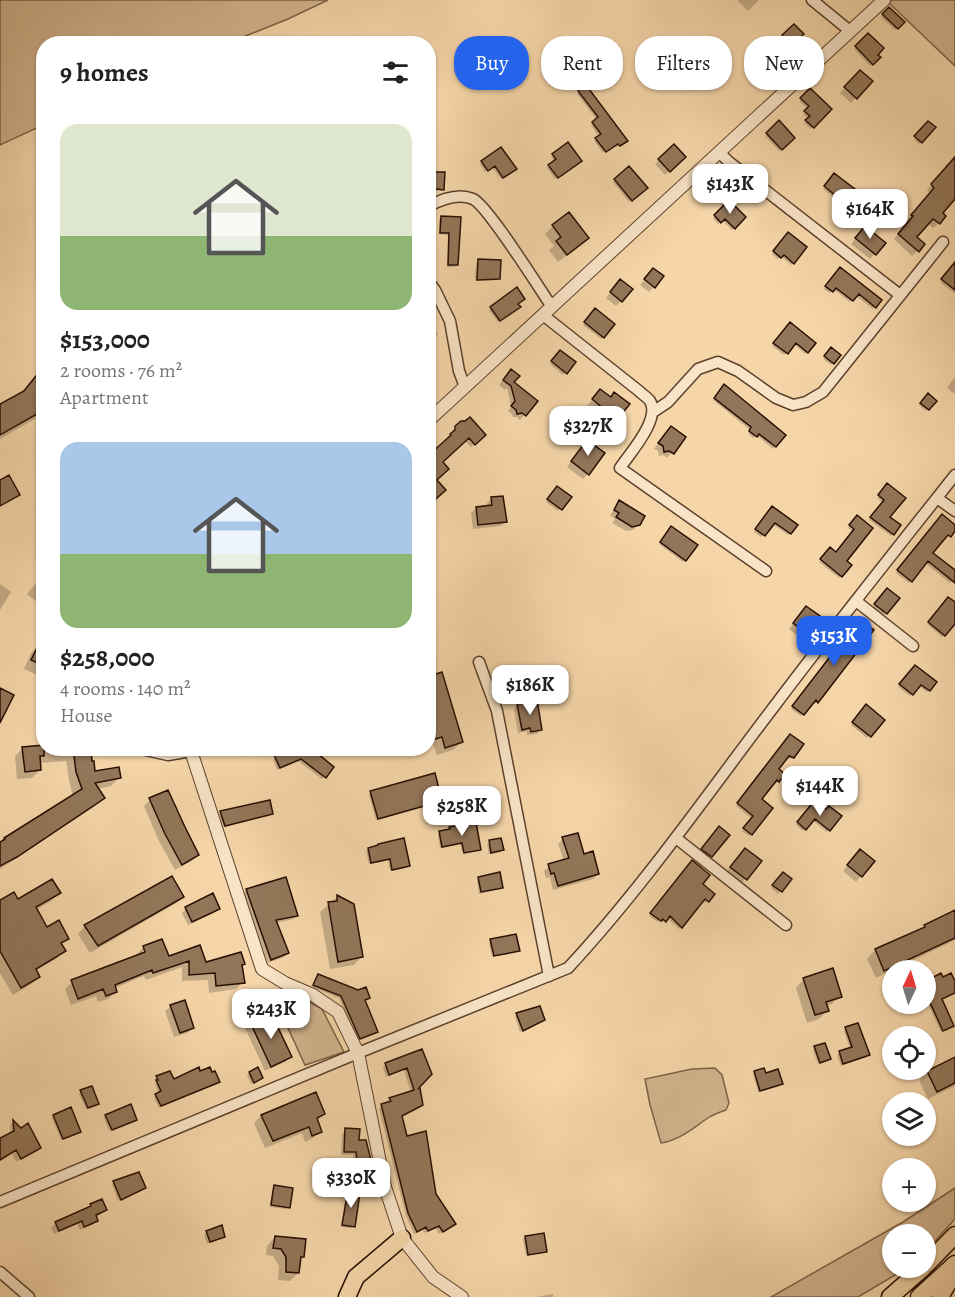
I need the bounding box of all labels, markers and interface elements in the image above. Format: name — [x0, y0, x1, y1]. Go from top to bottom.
chip: Buy — [454, 36, 529, 90]
chip: Rent — [541, 36, 623, 90]
chip: Filters — [635, 36, 732, 90]
chip: New — [744, 36, 824, 90]
text: 9 homes — [60, 55, 149, 90]
icon: filters — [379, 56, 412, 89]
icon: home — [182, 163, 290, 271]
pin: $143K — [688, 164, 772, 215]
text: $143K — [706, 170, 754, 197]
pin: $164K — [828, 189, 912, 240]
text: $164K — [846, 195, 894, 222]
text: $153,000 — [60, 322, 150, 357]
text: 2 rooms · 76 m² — [60, 357, 182, 384]
text: Apartment — [60, 384, 149, 411]
pin: $327K — [546, 406, 630, 457]
text: $327K — [563, 412, 613, 439]
icon: home — [182, 481, 290, 589]
pin: $153K — [792, 616, 876, 667]
text: $153K — [811, 622, 857, 649]
text: $258,000 — [60, 640, 154, 675]
pin: $186K — [488, 665, 572, 716]
text: $186K — [506, 671, 554, 698]
text: 4 rooms · 140 m² — [60, 675, 191, 702]
text: House — [60, 702, 112, 729]
pin: $144K — [778, 766, 862, 817]
text: $144K — [796, 772, 844, 799]
pin: $258K — [420, 786, 504, 837]
text: $258K — [437, 792, 487, 819]
north arrow — [882, 960, 936, 1014]
map controls — [882, 960, 936, 1278]
pin: $243K — [229, 989, 313, 1040]
text: $243K — [246, 995, 296, 1022]
button: locate — [882, 1026, 936, 1080]
button: layers — [882, 1092, 936, 1146]
pin: $330K — [309, 1158, 393, 1209]
button: + — [882, 1158, 936, 1212]
text: $330K — [326, 1164, 376, 1191]
button: − — [882, 1224, 936, 1278]

